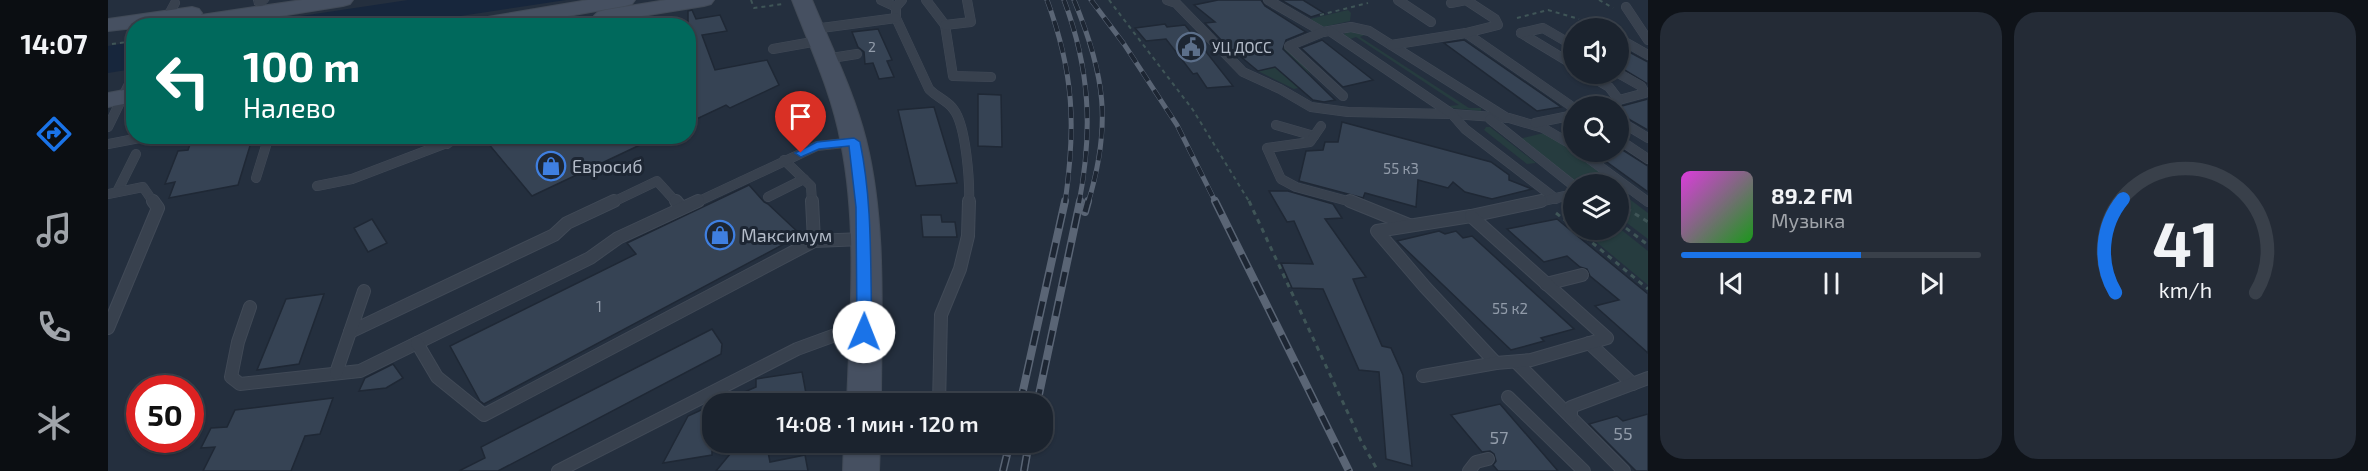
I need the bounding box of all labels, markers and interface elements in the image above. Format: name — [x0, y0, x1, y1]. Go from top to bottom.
map controls — [1563, 18, 1629, 240]
button: sound — [1563, 18, 1629, 84]
text: 14:07 — [20, 27, 88, 59]
public building icon: УЦ ДОСС — [1175, 31, 1207, 63]
house number: 2 — [868, 38, 876, 55]
place label: УЦ ДОСС — [1212, 38, 1272, 56]
text: 100 m — [243, 40, 360, 90]
icon: left — [144, 42, 222, 120]
text: Налево — [243, 91, 336, 123]
pin — [775, 91, 826, 153]
button: search — [1563, 96, 1629, 162]
icon: arrive — [784, 100, 817, 133]
icon: directions — [33, 113, 75, 155]
shop icon: Евросиб — [535, 150, 567, 182]
place label: Евросиб — [572, 155, 643, 177]
house number: 55 к3 — [1383, 159, 1419, 177]
button: layers — [1563, 174, 1629, 240]
text: 89.2 FM — [1771, 182, 1853, 208]
text: 41 — [2152, 205, 2218, 280]
text: Музыка — [1771, 208, 1845, 232]
icon: music — [33, 209, 75, 251]
shop icon: Максимум — [704, 219, 736, 251]
place label: Максимум — [741, 224, 832, 246]
icon: previous — [1715, 267, 1748, 300]
icon: pause — [1815, 267, 1848, 300]
icon: next — [1915, 267, 1948, 300]
text: km/h — [2158, 277, 2212, 302]
house number: 1 — [596, 297, 602, 315]
house number: 55 к2 — [1492, 299, 1528, 317]
position arrow — [832, 300, 896, 364]
icon: phone — [33, 306, 75, 348]
speed limit sign: 50 — [126, 375, 204, 453]
icon: climate — [33, 402, 75, 444]
text: 14:08 · 1 мин · 120 m — [776, 410, 979, 436]
house number: 55 — [1613, 422, 1633, 444]
house number: 57 — [1490, 426, 1508, 448]

